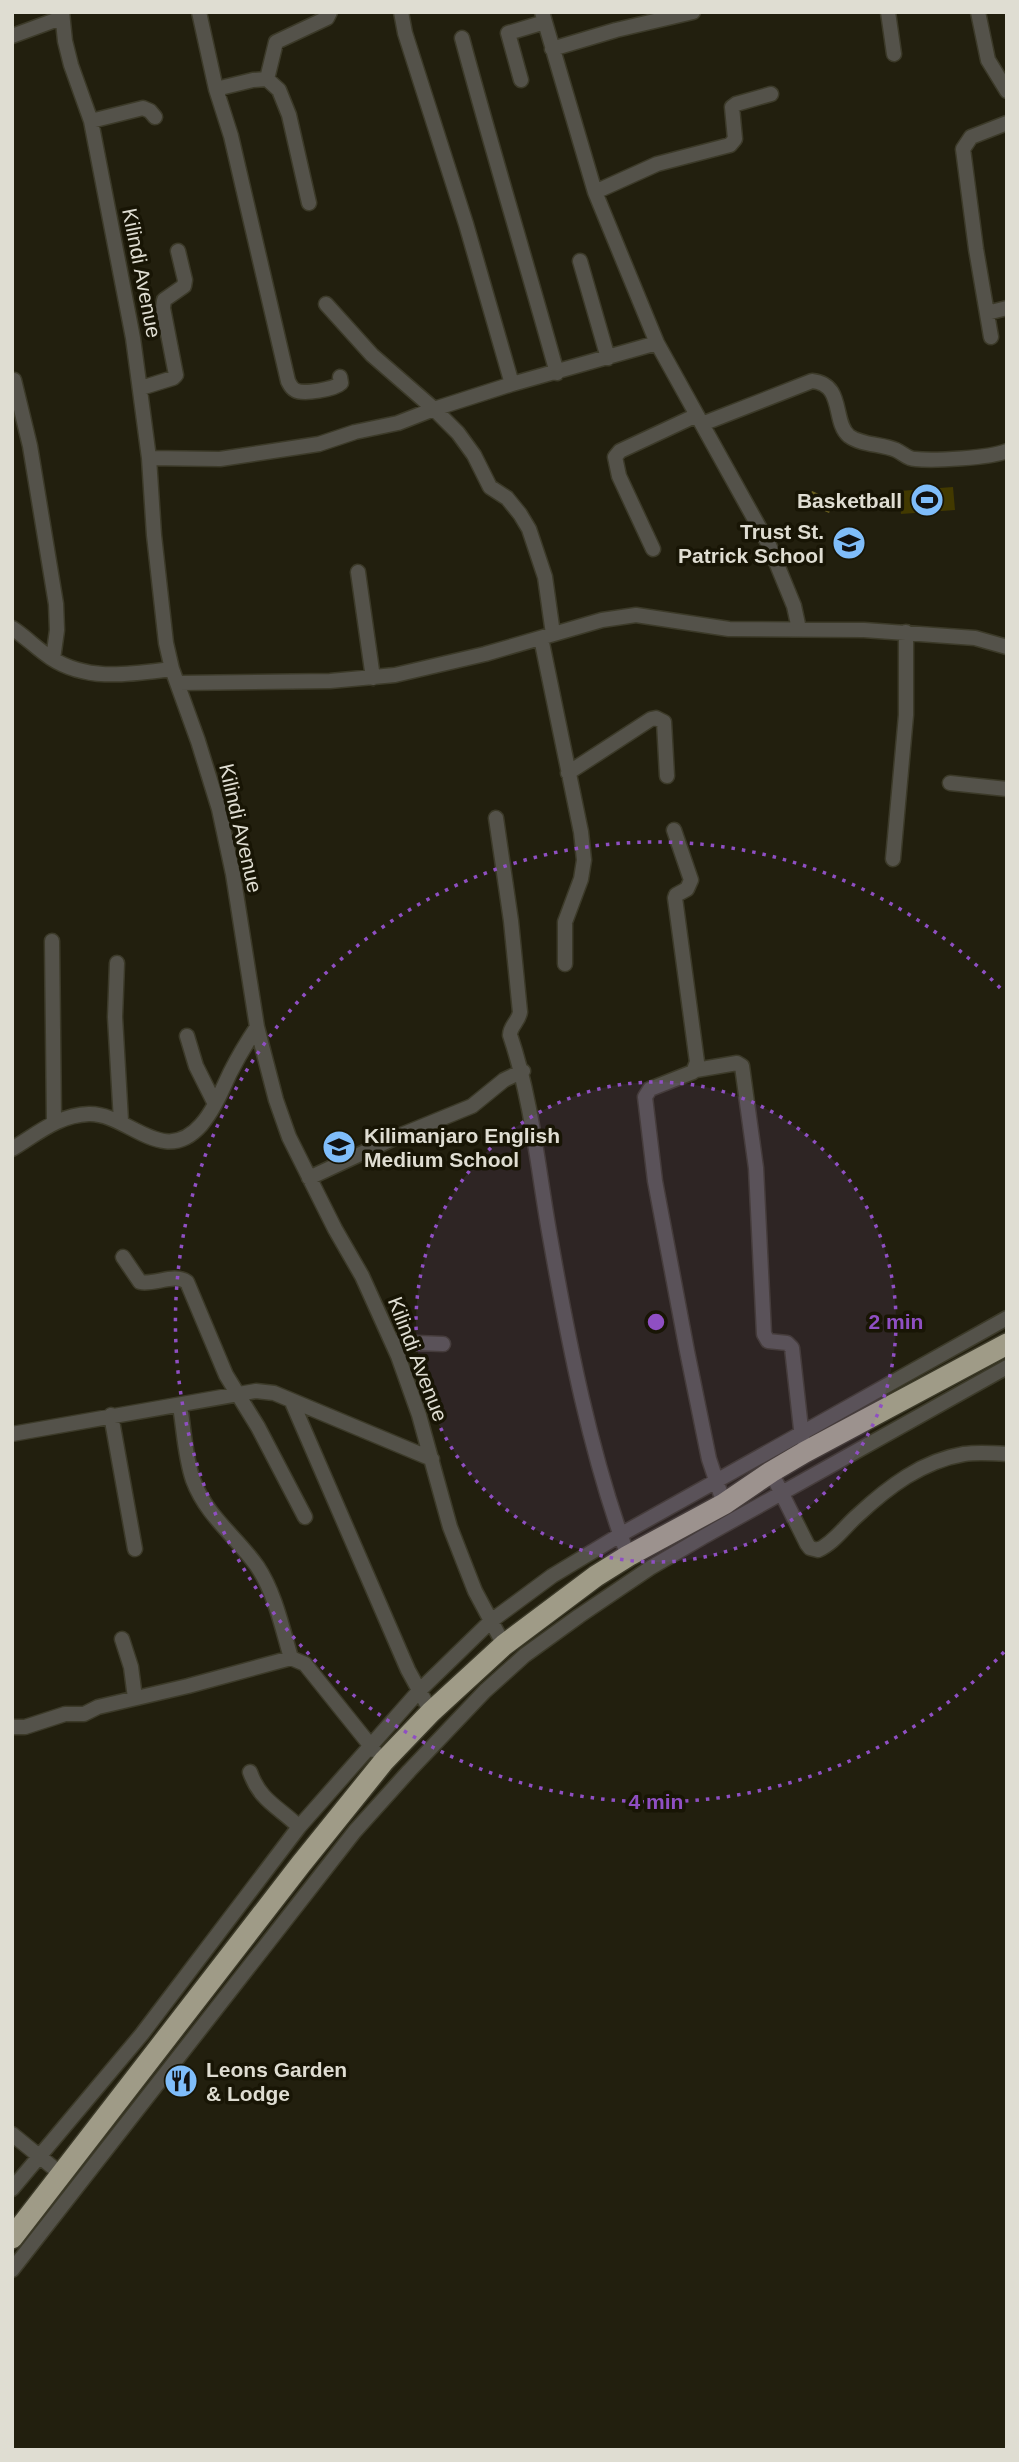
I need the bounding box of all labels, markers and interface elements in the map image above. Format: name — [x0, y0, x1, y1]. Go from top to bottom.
street label: Kilindi Avenue — [118, 206, 166, 340]
sports icon: Basketball — [908, 481, 946, 519]
place label: Basketball — [797, 489, 902, 512]
place label: Trust St. Patrick School — [678, 520, 824, 567]
school or university icon: Trust St. Patrick School — [830, 524, 868, 562]
street label: Kilindi Avenue — [215, 761, 267, 895]
place label: Kilimanjaro English Medium School — [364, 1124, 560, 1171]
school or university icon: Kilimanjaro English Medium School — [320, 1128, 358, 1166]
street label: Kilindi Avenue — [384, 1293, 452, 1425]
centre of rings — [644, 1310, 668, 1334]
text: 2 min — [869, 1310, 923, 1333]
text: 4 min — [629, 1790, 683, 1813]
place label: Leons Garden & Lodge — [206, 2058, 347, 2105]
restaurant icon: Leons Garden & Lodge — [162, 2062, 200, 2100]

